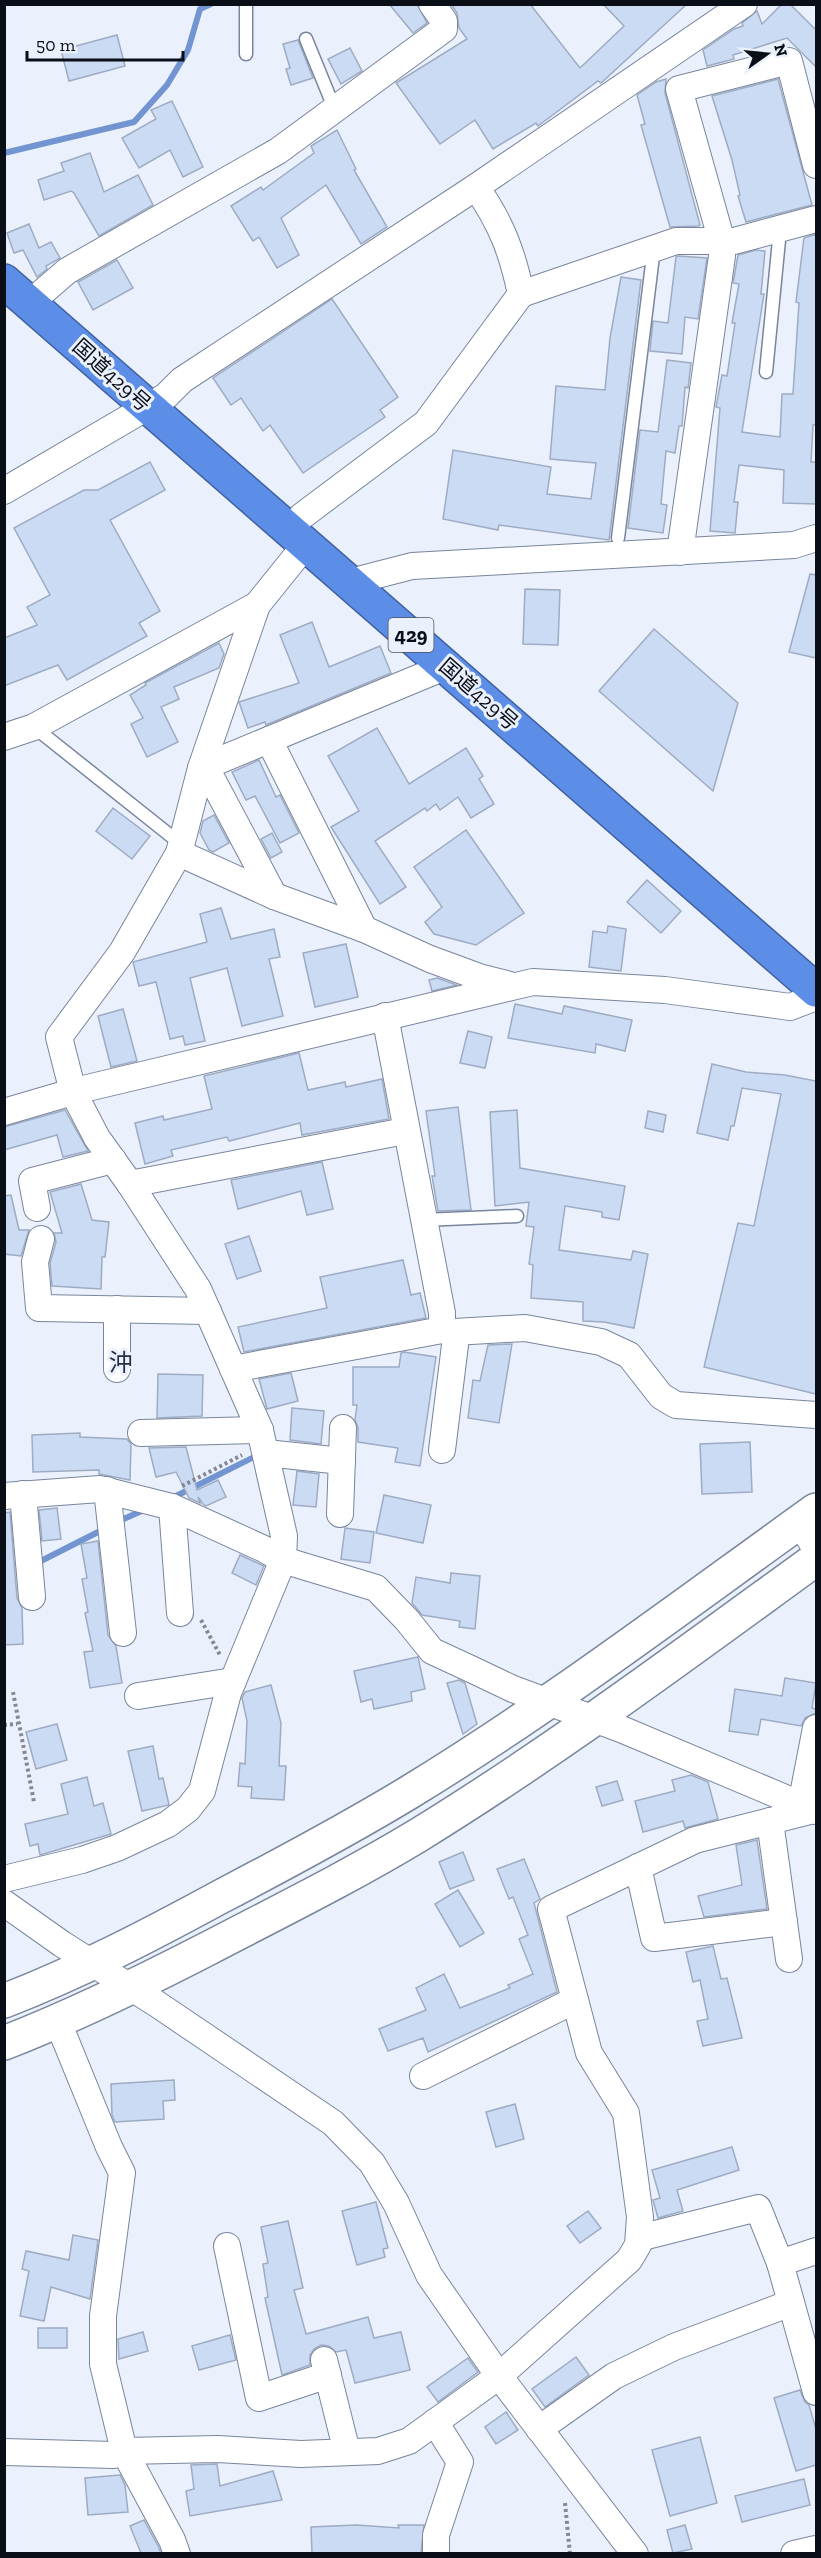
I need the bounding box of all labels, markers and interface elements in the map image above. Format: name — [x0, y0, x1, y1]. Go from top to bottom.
scale bar — [27, 24, 183, 62]
north arrow — [737, 24, 797, 84]
text: 50 m — [36, 34, 76, 56]
text: N — [770, 42, 792, 59]
street label: 国道429号 — [68, 333, 156, 417]
road number: 429 — [388, 618, 434, 652]
street label: 国道429号 — [434, 653, 524, 735]
district label: 沖 — [109, 1348, 133, 1377]

